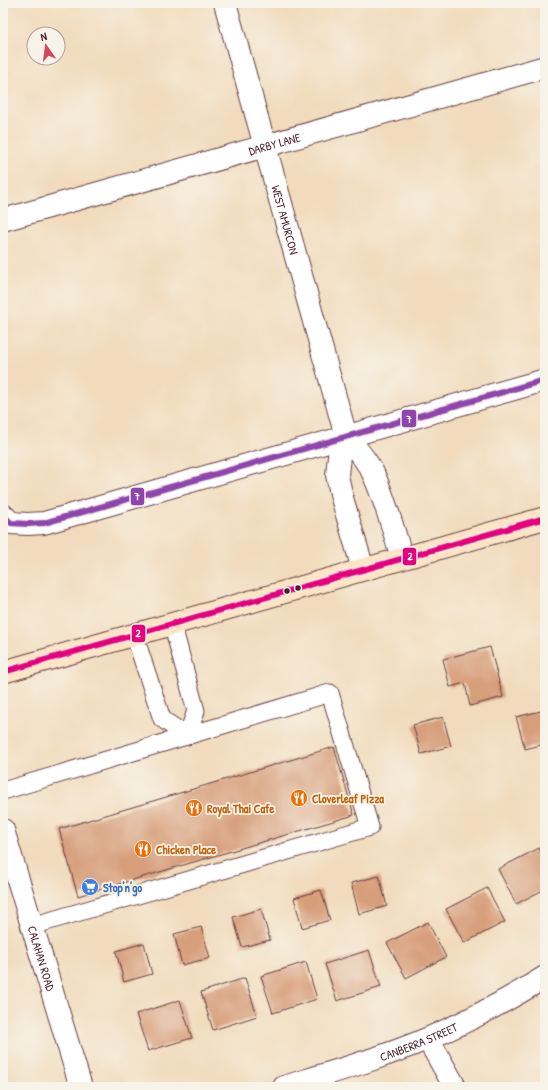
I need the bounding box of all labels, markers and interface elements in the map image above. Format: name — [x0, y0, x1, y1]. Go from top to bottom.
north arrow — [26, 26, 66, 66]
text: N — [39, 29, 48, 44]
street label: DARBY LANE — [246, 128, 303, 159]
street label: WEST AMURCON — [268, 183, 303, 256]
line badge: 7 — [401, 409, 417, 428]
text: 7 — [405, 412, 412, 426]
line badge: 7 — [130, 487, 145, 506]
text: 7 — [133, 489, 140, 503]
line badge: 2 — [402, 547, 417, 566]
text: 2 — [407, 549, 413, 563]
unlabelled marker — [293, 583, 303, 593]
unlabelled marker — [282, 586, 292, 596]
line badge: 2 — [131, 624, 146, 643]
text: 2 — [135, 626, 141, 640]
restaurant icon: Cloverleaf Pizza — [289, 788, 309, 808]
place label: Cloverleaf Pizza — [312, 790, 384, 807]
restaurant icon: Royal Thai Cafe — [184, 798, 204, 818]
place label: Royal Thai Cafe — [207, 800, 274, 818]
restaurant icon: Chicken Place — [133, 839, 153, 859]
place label: Chicken Place — [156, 841, 216, 858]
supermarket icon: Stop'n'go — [80, 877, 100, 897]
place label: Stop'n'go — [103, 879, 142, 897]
street label: CALAHAN ROAD — [24, 924, 60, 993]
street label: CANBERRA STREET — [377, 1018, 460, 1065]

